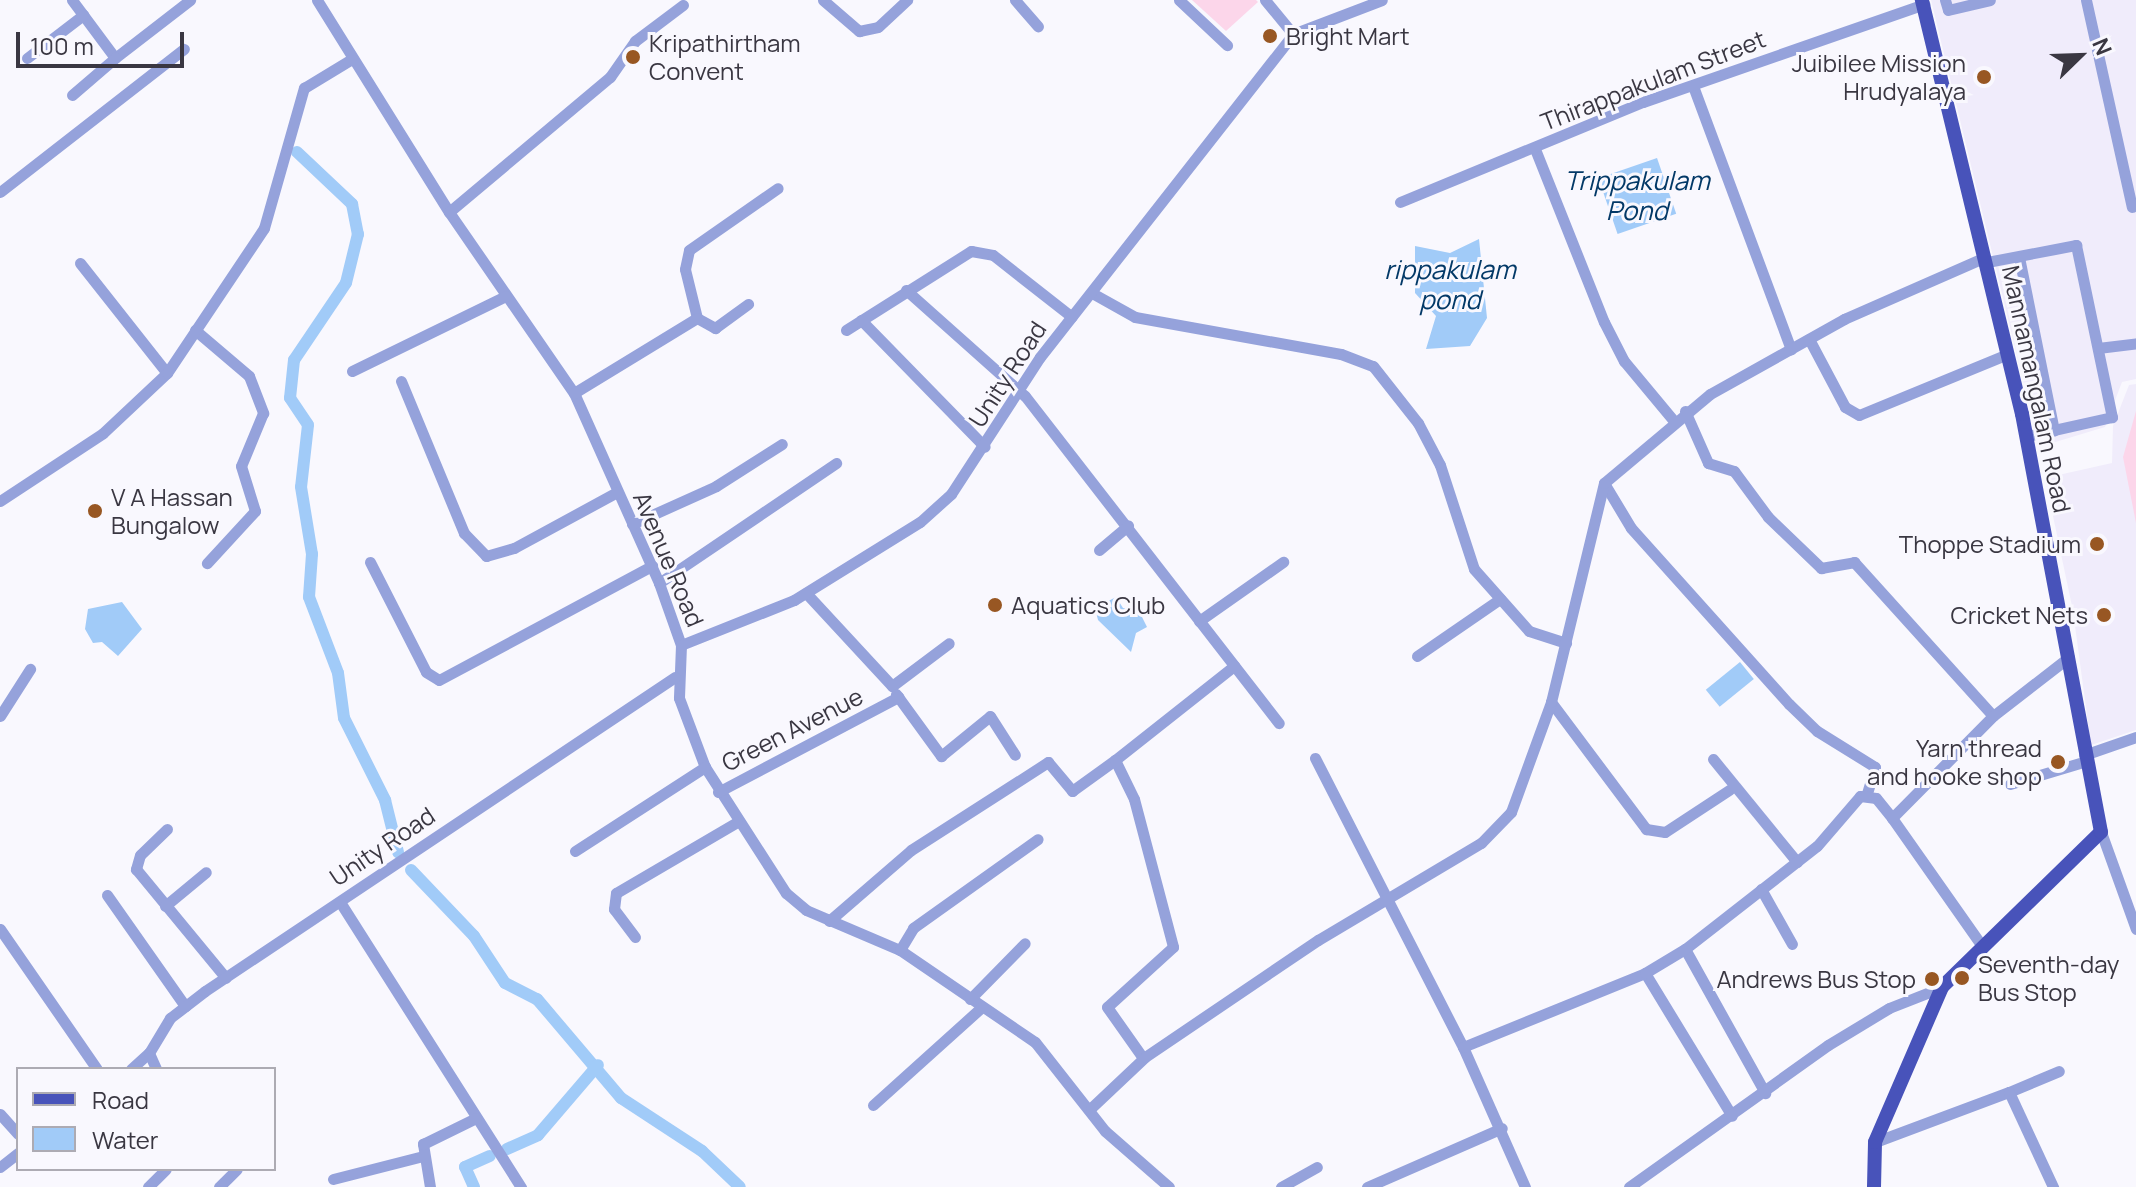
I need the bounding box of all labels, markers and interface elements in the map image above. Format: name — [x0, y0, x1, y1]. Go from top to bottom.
scale bar — [20, 16, 188, 66]
north arrow — [2040, 16, 2120, 96]
place label: Bright Mart — [1286, 22, 1410, 50]
street label: Thirappakulam Street — [1537, 24, 1769, 136]
marker: Bright Mart — [1261, 27, 1279, 45]
text: 100 m — [30, 29, 94, 62]
place label: Kripathirtham Convent — [649, 29, 801, 85]
text: N — [2085, 33, 2119, 60]
marker: Kripathirtham Convent — [624, 48, 642, 66]
place label: Juibilee Mission Hrudyalaya — [1792, 49, 1966, 105]
marker: Juibilee Mission Hrudyalaya — [1973, 66, 1995, 88]
water label: Trippakulam Pond — [1564, 165, 1710, 226]
water label: rippakulam pond — [1384, 254, 1516, 316]
street label: Mannamangalam Road — [1997, 263, 2077, 515]
street label: Unity Road — [962, 316, 1052, 432]
place label: V A Hassan Bungalow — [111, 483, 233, 539]
street label: Avenue Road — [628, 487, 710, 631]
marker: V A Hassan Bungalow — [86, 502, 104, 520]
place label: Thoppe Stadium — [1899, 530, 2081, 558]
marker: Thoppe Stadium — [2088, 535, 2106, 553]
place label: Aquatics Club — [1011, 591, 1165, 619]
marker: Aquatics Club — [986, 596, 1004, 614]
place label: Cricket Nets — [1951, 601, 2088, 629]
marker: Cricket Nets — [2095, 606, 2113, 624]
street label: Green Avenue — [717, 681, 867, 777]
place label: Yarn thread and hooke shop — [1867, 734, 2042, 790]
marker: Yarn thread and hooke shop — [2049, 753, 2067, 771]
street label: Unity Road — [324, 800, 440, 892]
place label: Seventh-day Bus Stop — [1978, 950, 2119, 1006]
place label: Andrews Bus Stop — [1716, 965, 1916, 993]
marker: Seventh-day Bus Stop — [1953, 969, 1971, 987]
marker: Andrews Bus Stop — [1923, 970, 1941, 988]
legend — [16, 1067, 276, 1171]
text: Road — [92, 1083, 149, 1116]
text: Water — [92, 1123, 159, 1156]

